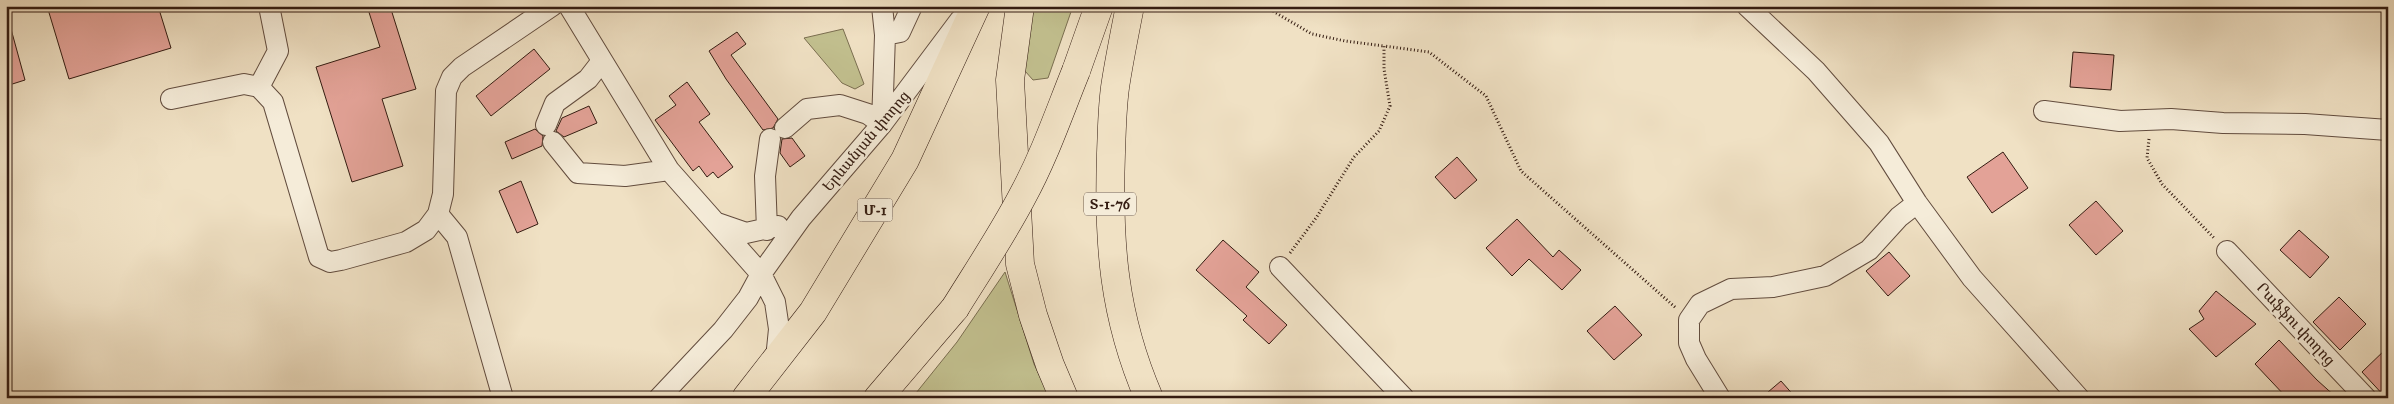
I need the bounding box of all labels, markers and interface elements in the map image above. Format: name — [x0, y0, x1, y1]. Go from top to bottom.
street label: Երևանյան փողոց — [819, 87, 913, 195]
road number: Տ-1-76 — [1084, 192, 1136, 215]
road number: Մ-1 — [858, 198, 892, 222]
street label: Րաֆֆու փողոց — [2253, 279, 2339, 369]

